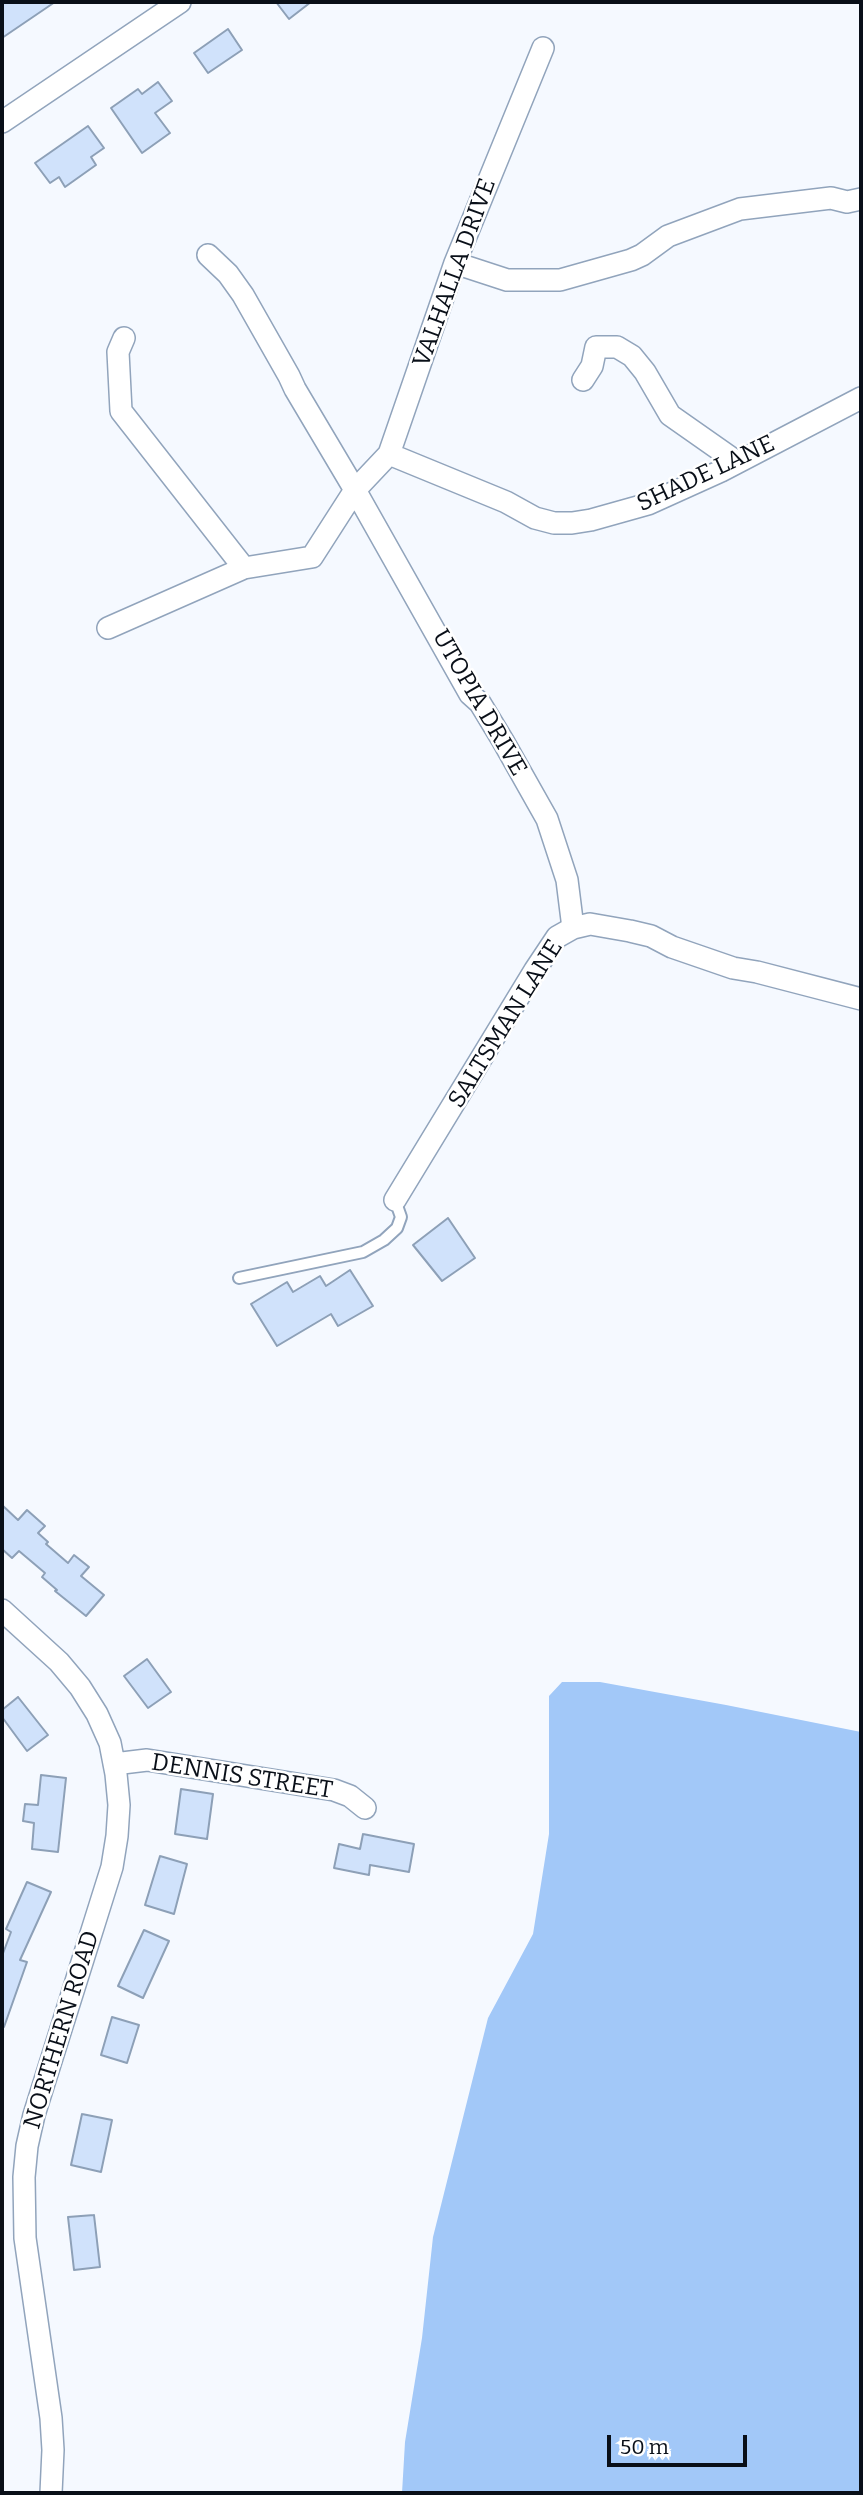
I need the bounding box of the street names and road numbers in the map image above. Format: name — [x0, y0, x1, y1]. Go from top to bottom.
street label: VALHALLA DRIVE — [408, 175, 502, 371]
street label: SHADE LANE — [632, 430, 780, 518]
street label: UTOPIA DRIVE — [426, 625, 532, 781]
street label: SALTSMAN LANE — [443, 935, 569, 1113]
street label: DENNIS STREET — [149, 1748, 335, 1806]
street label: NORTHERN ROAD — [18, 1928, 106, 2132]

